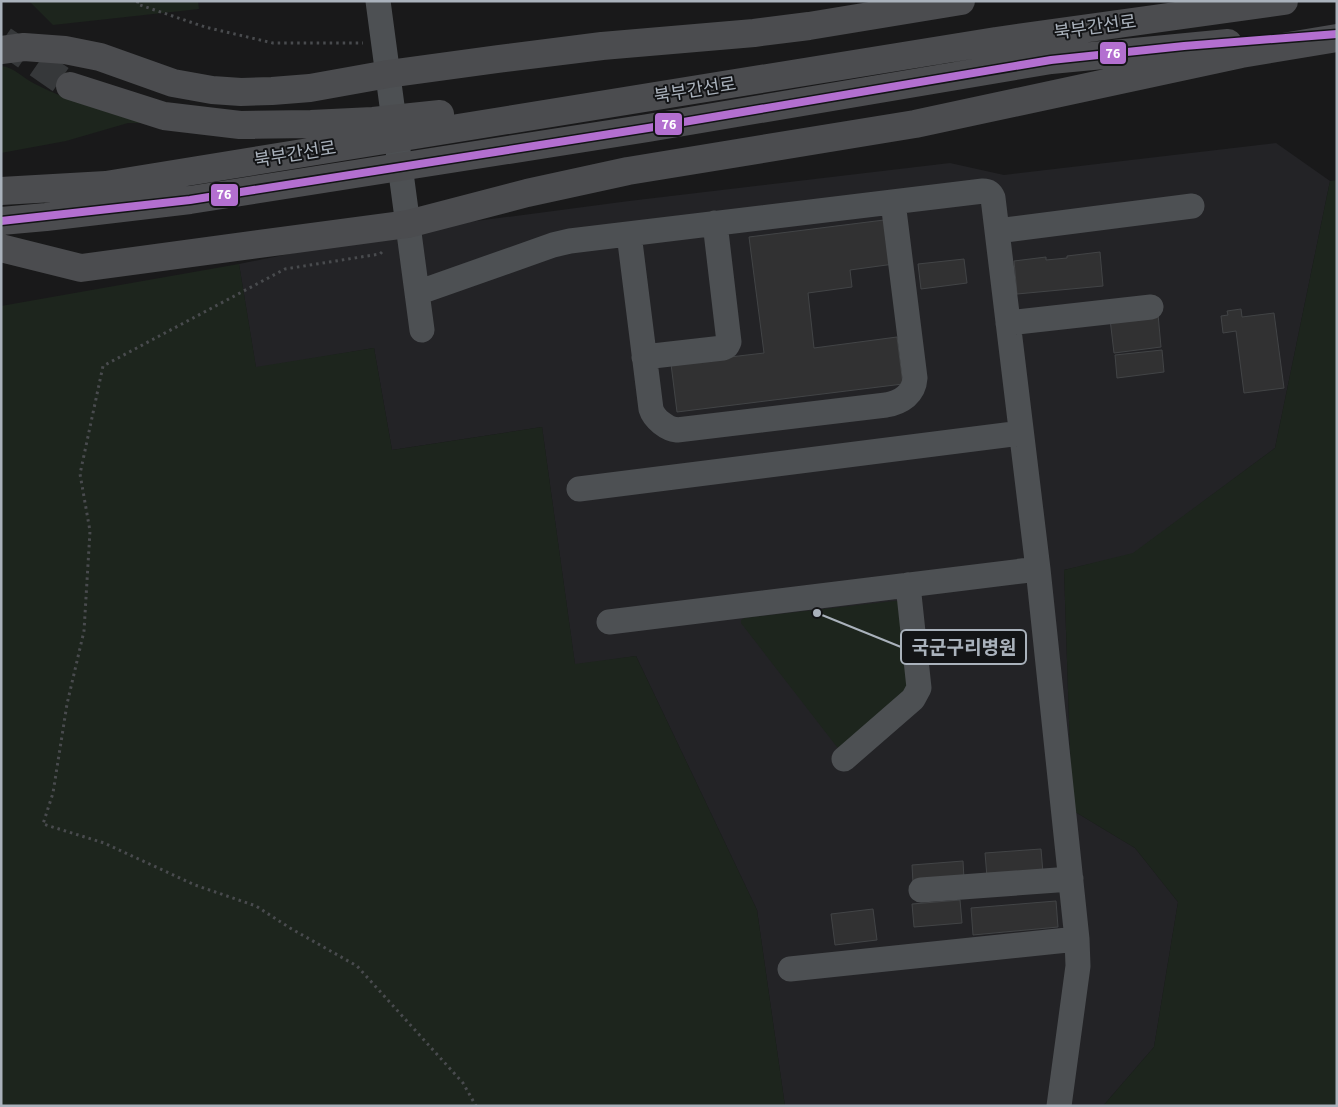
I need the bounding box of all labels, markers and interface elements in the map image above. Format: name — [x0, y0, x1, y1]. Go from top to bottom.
street label: 북부간선로 — [1052, 9, 1138, 46]
line badge: 76 — [1099, 41, 1127, 65]
text: 76 — [1106, 44, 1120, 64]
street label: 북부간선로 — [652, 72, 738, 109]
line badge: 76 — [654, 112, 683, 136]
text: 76 — [662, 115, 676, 135]
street label: 북부간선로 — [252, 136, 338, 173]
line badge: 76 — [210, 183, 239, 207]
text: 76 — [217, 185, 231, 205]
callout: 국군구리병원 — [901, 630, 1026, 664]
text: 국군구리병원 — [912, 635, 1016, 662]

